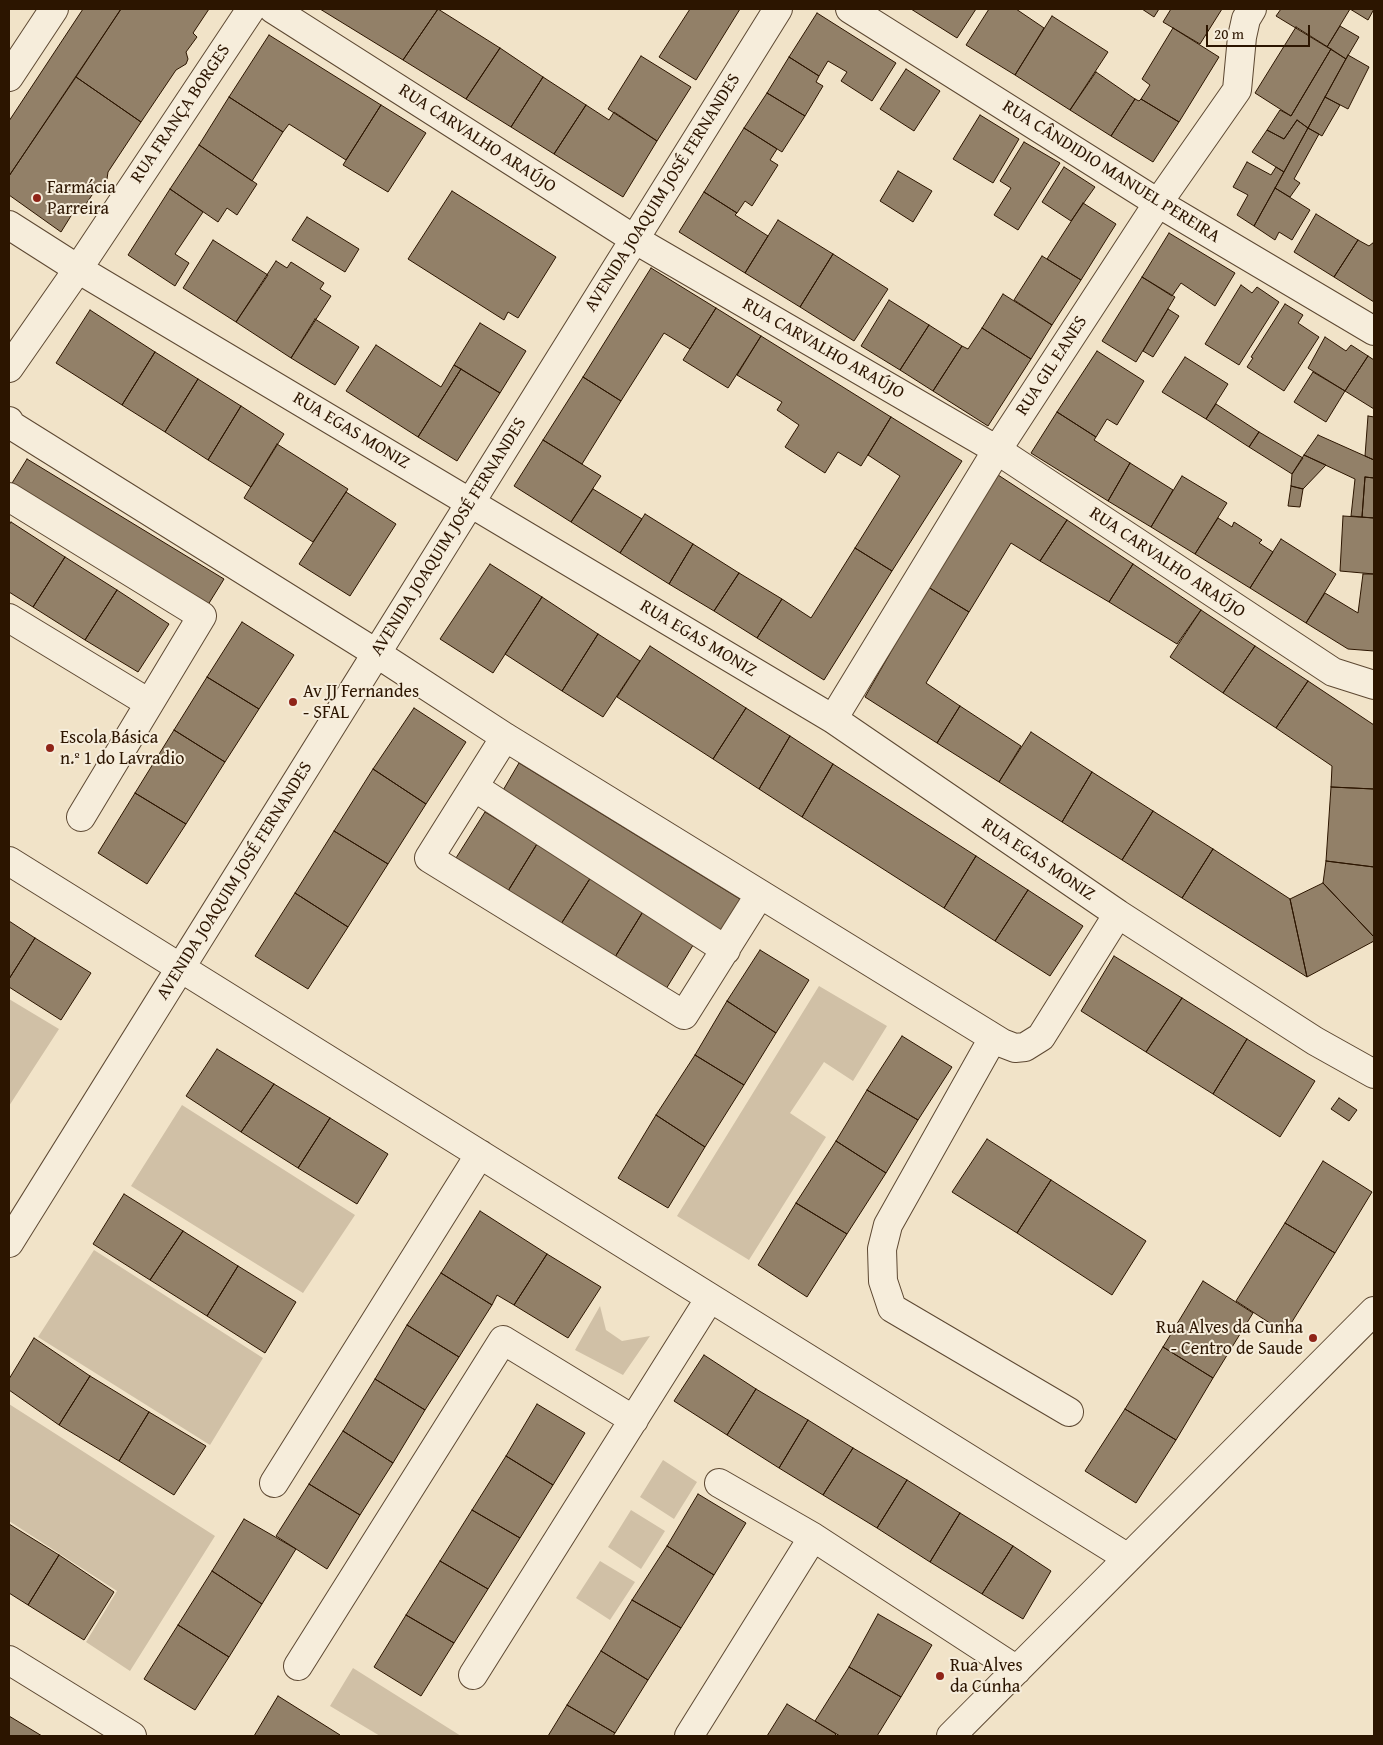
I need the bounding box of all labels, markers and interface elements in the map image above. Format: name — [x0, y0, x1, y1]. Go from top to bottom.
scale bar — [1208, 15, 1312, 47]
text: 20 m — [1214, 23, 1244, 44]
street label: RUA FRANÇA BORGES — [127, 41, 235, 187]
street label: AVENIDA JOAQUIM JOSÉ FERNANDES — [581, 70, 745, 316]
street label: RUA CARVALHO ARAÚJO — [394, 80, 560, 198]
street label: RUA CÂNDIDIO MANUEL PEREIRA — [998, 96, 1224, 248]
place label: Farmácia Parreira — [47, 177, 116, 220]
marker: Farmácia Parreira — [31, 192, 43, 204]
street label: RUA CARVALHO ARAÚJO — [738, 294, 908, 404]
street label: RUA GIL EANES — [1012, 312, 1092, 420]
street label: RUA EGAS MONIZ — [289, 388, 413, 474]
street label: AVENIDA JOAQUIM JOSÉ FERNANDES — [367, 414, 531, 660]
street label: RUA CARVALHO ARAÚJO — [1085, 503, 1249, 623]
street label: RUA EGAS MONIZ — [636, 596, 760, 682]
place label: Av JJ Fernandes - SFAL — [303, 681, 419, 724]
marker: Av JJ Fernandes - SFAL — [287, 696, 299, 708]
place label: Escola Básica n.º 1 do Lavradio — [60, 727, 184, 770]
marker: Escola Básica n.º 1 do Lavradio — [44, 742, 56, 754]
street label: AVENIDA JOAQUIM JOSÉ FERNANDES — [153, 758, 317, 1004]
street label: RUA EGAS MONIZ — [977, 814, 1099, 906]
place label: Rua Alves da Cunha - Centro de Saude — [1156, 1317, 1303, 1360]
marker: Rua Alves da Cunha - Centro de Saude — [1307, 1332, 1319, 1344]
place label: Rua Alves da Cunha — [950, 1655, 1023, 1698]
marker: Rua Alves da Cunha — [934, 1670, 946, 1682]

